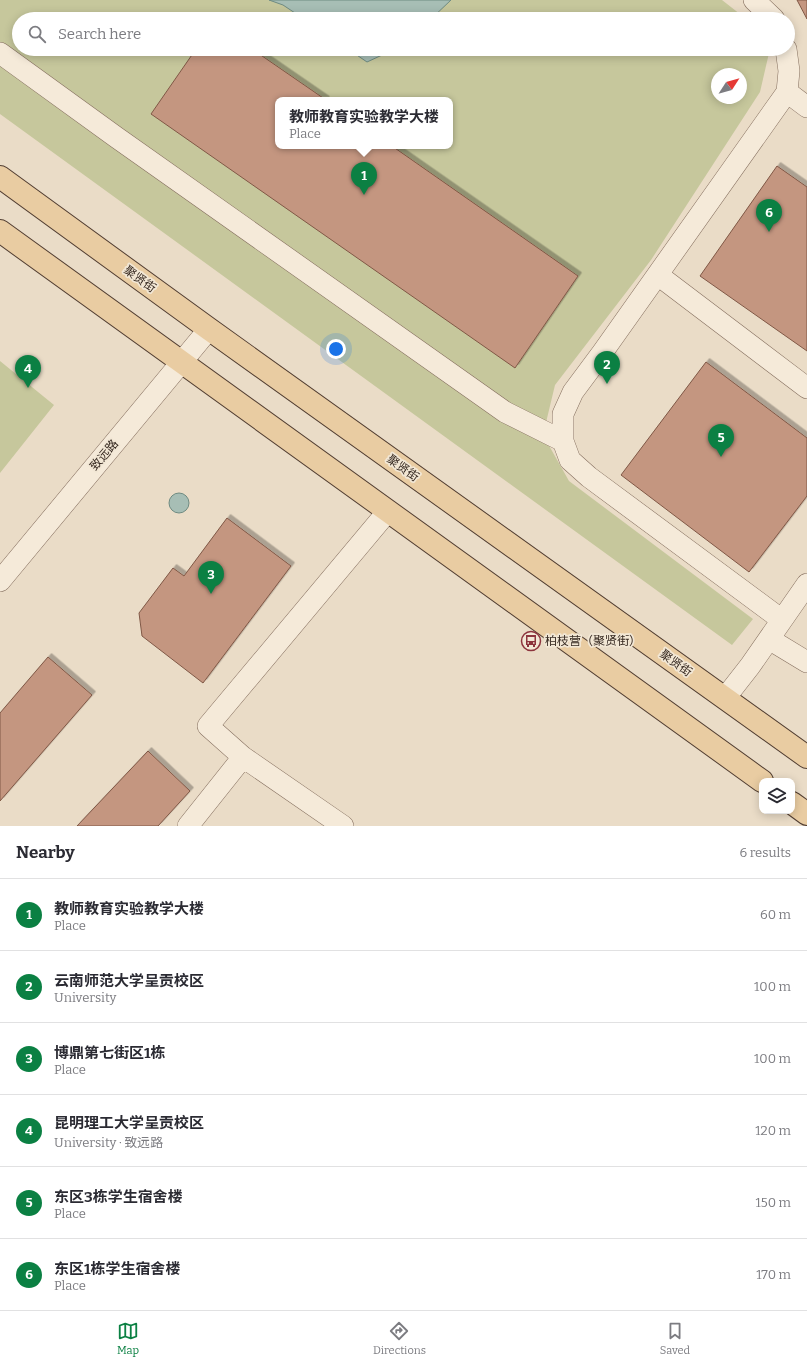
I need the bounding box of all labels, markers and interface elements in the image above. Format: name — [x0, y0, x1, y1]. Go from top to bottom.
search box — [12, 12, 795, 56]
icon: search — [26, 23, 48, 45]
text: Search here — [58, 25, 141, 43]
north arrow — [711, 68, 747, 104]
popup — [275, 97, 453, 149]
text: 教师教育实验教学大楼 — [289, 108, 439, 126]
text: Place — [289, 126, 321, 141]
pin: 1 — [351, 162, 377, 195]
pin: 6 — [756, 199, 782, 232]
street label: 聚贤街 — [121, 263, 159, 295]
your location — [326, 339, 346, 359]
pin: 2 — [594, 351, 620, 384]
pin: 4 — [15, 355, 41, 388]
pin: 5 — [708, 424, 734, 457]
street label: 致远路 — [87, 437, 121, 473]
street label: 聚贤街 — [384, 452, 422, 484]
pin: 3 — [198, 561, 224, 594]
bus stop icon: 柏枝营（聚贤街） — [520, 630, 542, 652]
place label: 柏枝营（聚贤街） — [545, 634, 641, 648]
street label: 聚贤街 — [657, 647, 695, 679]
map controls — [759, 778, 795, 814]
button: layers — [759, 778, 795, 814]
text: Nearby — [16, 842, 75, 863]
text: 6 results — [739, 845, 791, 860]
text: 教师教育实验教学大楼 — [54, 900, 204, 918]
text: 1 — [26, 907, 32, 922]
text: 60 m — [760, 907, 791, 922]
text: Place — [54, 918, 86, 933]
text: 云南师范大学呈贡校区 — [54, 972, 204, 990]
text: 2 — [25, 979, 33, 994]
text: 100 m — [754, 979, 791, 994]
text: University — [54, 990, 116, 1005]
text: 博鼎第七街区1栋 — [54, 1044, 165, 1062]
text: 3 — [25, 1051, 33, 1066]
text: 100 m — [754, 1051, 791, 1066]
text: Place — [54, 1062, 86, 1077]
text: 昆明理工大学呈贡校区 — [54, 1114, 204, 1132]
text: 4 — [25, 1123, 33, 1138]
text: 120 m — [755, 1123, 791, 1138]
text: University · 致远路 — [54, 1135, 163, 1150]
text: 东区3栋学生宿舍楼 — [54, 1188, 183, 1206]
text: 5 — [25, 1195, 33, 1210]
text: 150 m — [755, 1195, 791, 1210]
text: Place — [54, 1206, 86, 1221]
text: 东区1栋学生宿舍楼 — [54, 1260, 180, 1278]
text: 6 — [25, 1267, 33, 1282]
text: 170 m — [756, 1267, 791, 1282]
text: Place — [54, 1278, 86, 1293]
tab: Map — [117, 1320, 139, 1357]
tab: Directions — [373, 1320, 426, 1357]
tab: Saved — [660, 1320, 690, 1357]

